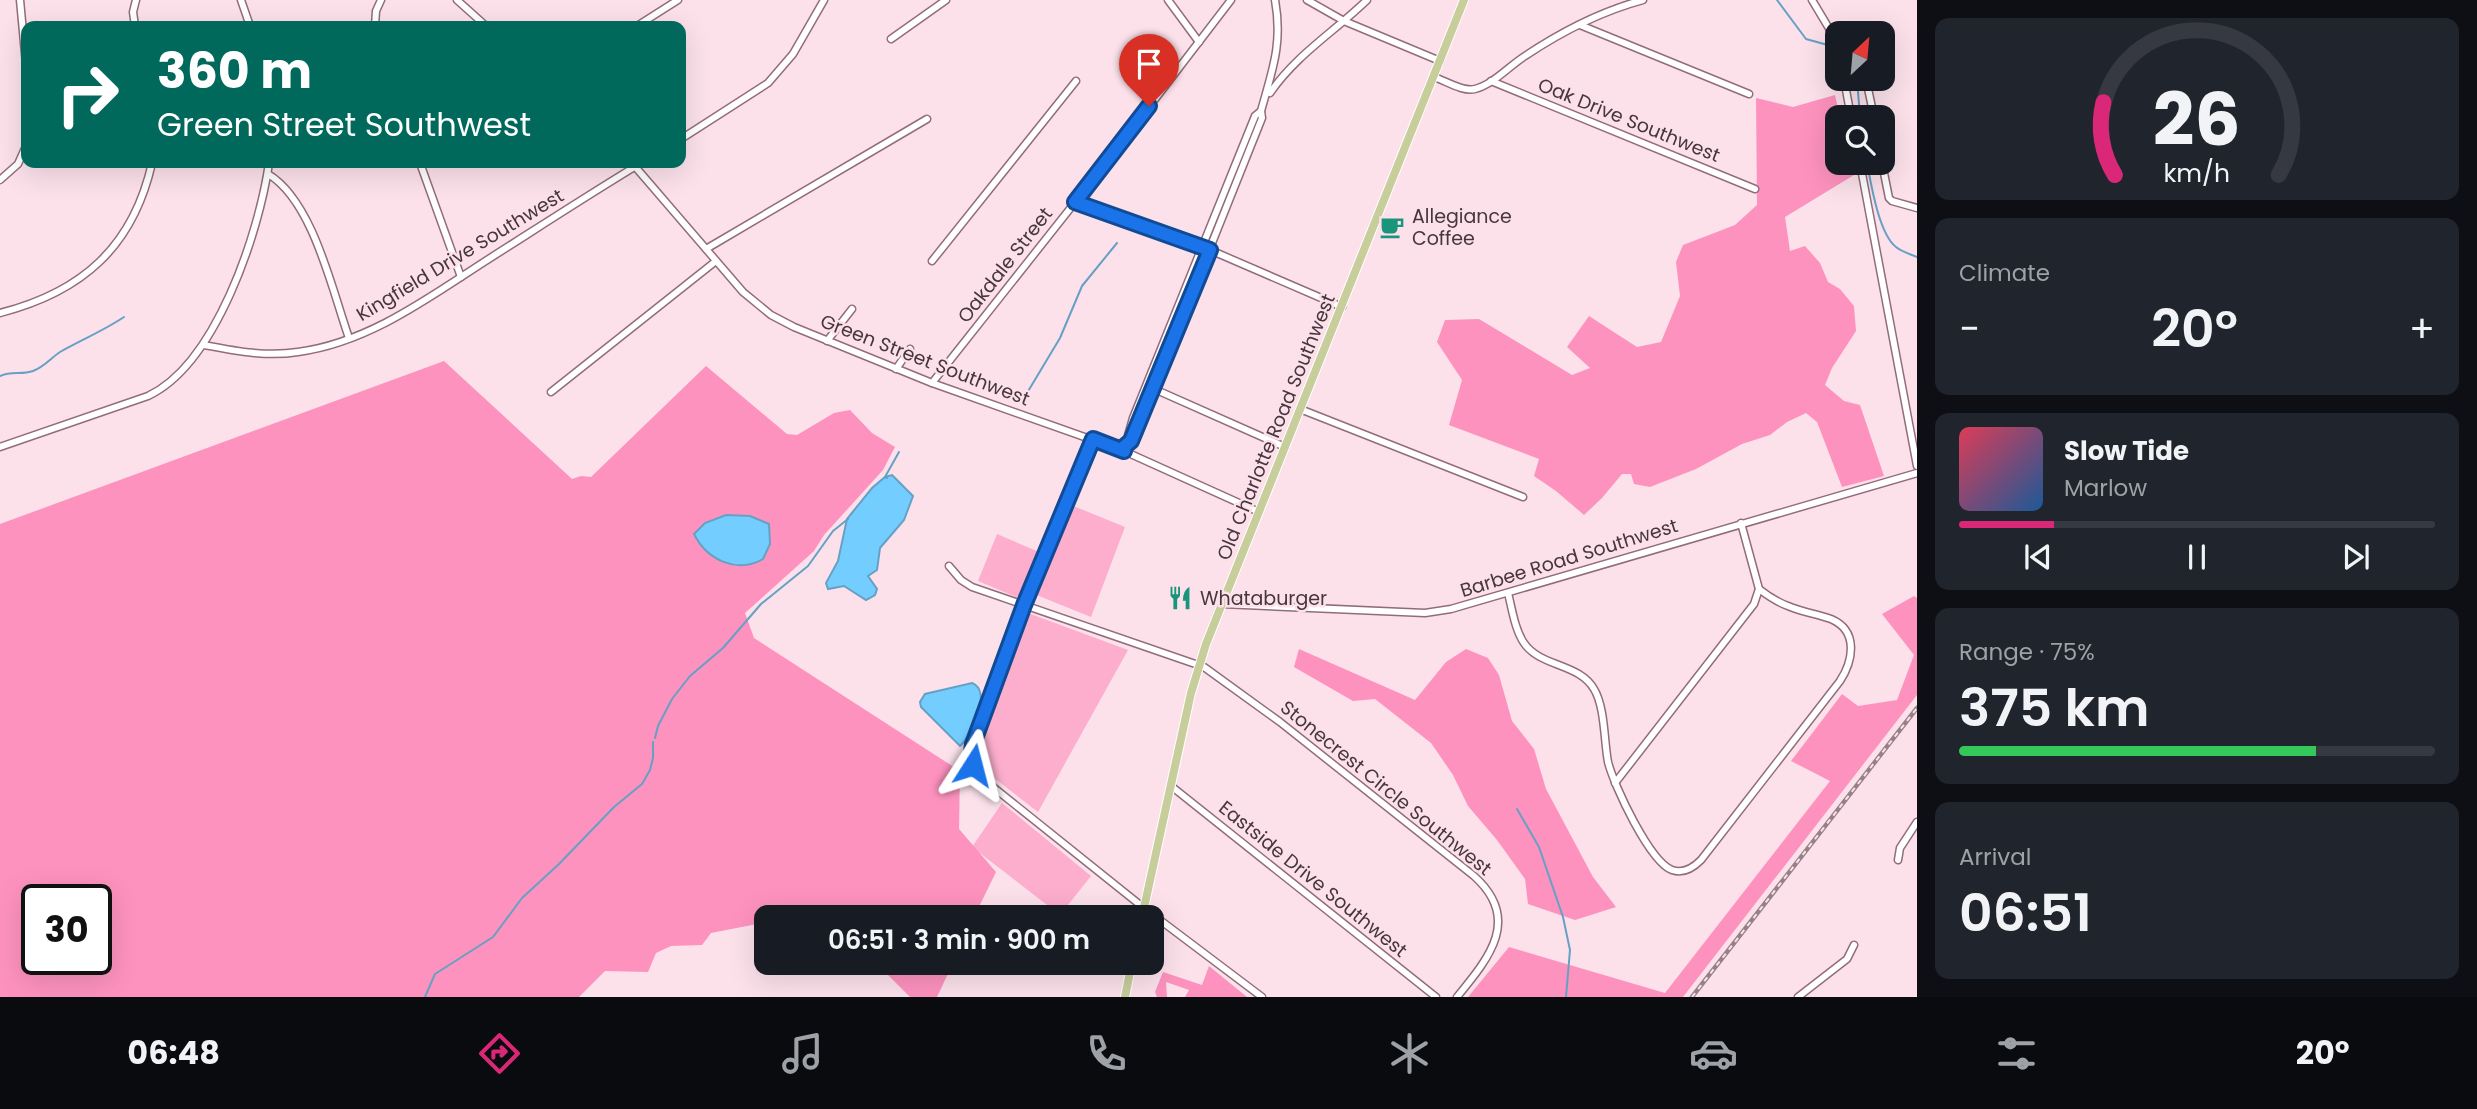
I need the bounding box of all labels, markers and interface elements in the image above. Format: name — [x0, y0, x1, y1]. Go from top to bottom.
north arrow — [1825, 21, 1895, 91]
map controls — [1825, 21, 1895, 175]
pin — [1119, 34, 1179, 106]
text: 360 m — [157, 37, 312, 105]
icon: arrive — [1130, 45, 1168, 83]
icon: right — [42, 49, 133, 140]
text: 26 — [2153, 69, 2241, 170]
street label: Oak Drive Southwest — [1534, 71, 1724, 169]
text: Green Street Southwest — [157, 102, 531, 147]
button: search — [1825, 105, 1895, 175]
text: km/h — [2164, 156, 2230, 191]
street label: Kingfield Drive Southwest — [351, 182, 569, 328]
street label: Oakdale Street — [951, 201, 1059, 329]
place label: Allegiance Coffee — [1412, 203, 1512, 252]
cafe icon: Allegiance Coffee — [1378, 213, 1406, 241]
text: Climate — [1959, 257, 2050, 289]
street label: Old Charlotte Road Southwest — [1210, 290, 1342, 564]
text: 20° — [2151, 292, 2238, 365]
text: − — [1959, 302, 1980, 355]
text: + — [2409, 302, 2435, 355]
street label: Green Street Southwest — [816, 308, 1034, 412]
text: Slow Tide — [2064, 433, 2189, 469]
text: Marlow — [2064, 472, 2147, 504]
street label: Barbee Road Southwest — [1457, 512, 1681, 604]
icon: previous — [2019, 538, 2057, 576]
icon: pause — [2178, 538, 2216, 576]
icon: next — [2337, 538, 2375, 576]
restaurant icon: Whataburger — [1166, 584, 1194, 612]
place label: Whataburger — [1200, 585, 1327, 612]
text: Range · 75% — [1959, 636, 2095, 668]
text: 375 km — [1959, 671, 2149, 744]
street label: Stonecrest Circle Southwest — [1275, 694, 1497, 882]
position arrow — [936, 728, 1010, 802]
street label: Eastside Drive Southwest — [1213, 795, 1413, 964]
text: Arrival — [1959, 841, 2031, 873]
text: 06:51 — [1959, 876, 2092, 949]
speed limit sign: 30 — [21, 884, 112, 975]
text: 06:51 · 3 min · 900 m — [828, 922, 1090, 958]
icon: directions — [475, 1029, 524, 1078]
icon: music — [778, 1029, 827, 1078]
icon: phone — [1082, 1029, 1131, 1078]
icon: climate — [1385, 1029, 1434, 1078]
icon: car — [1689, 1029, 1738, 1078]
icon: filters — [1992, 1029, 2041, 1078]
text: 06:48 — [127, 1030, 220, 1075]
text: 20° — [2296, 1030, 2350, 1075]

